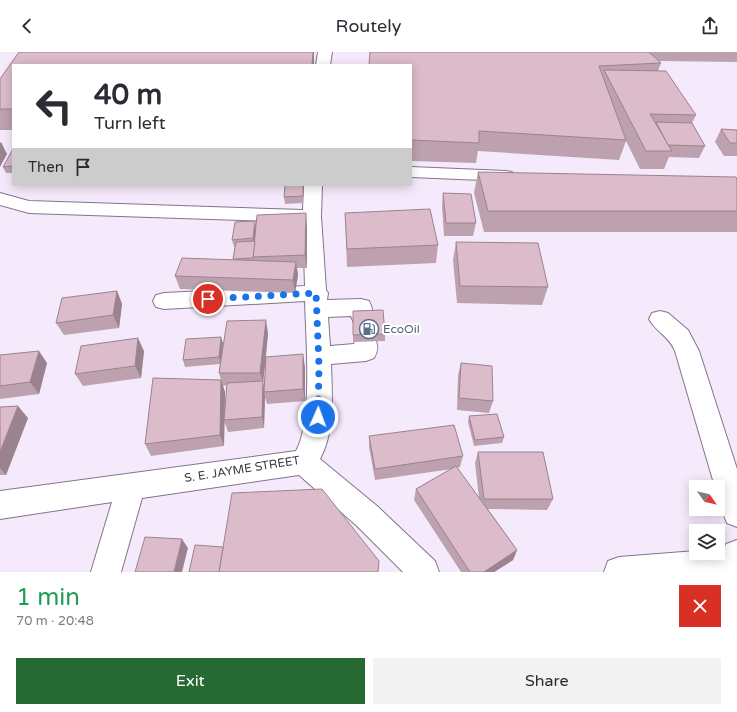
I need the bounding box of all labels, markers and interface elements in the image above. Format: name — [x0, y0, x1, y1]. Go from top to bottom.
icon: back — [16, 15, 38, 37]
text: Routely — [336, 15, 401, 37]
icon: share — [699, 15, 721, 37]
text: 40 m — [94, 78, 162, 112]
icon: left — [28, 80, 80, 132]
text: Turn left — [94, 112, 166, 134]
icon: arrive — [72, 156, 94, 178]
text: Then — [28, 158, 64, 176]
pin — [191, 282, 225, 316]
icon: arrive — [197, 288, 219, 310]
fuel station icon: EcoOil — [358, 318, 380, 340]
place label: EcoOil — [383, 322, 420, 336]
position arrow — [297, 396, 339, 438]
street label: S. E. JAYME STREET — [183, 453, 301, 485]
north arrow — [689, 480, 725, 516]
map controls — [689, 480, 725, 560]
button: layers — [689, 524, 725, 560]
text: 1 min — [16, 583, 80, 612]
button: close — [679, 585, 721, 627]
text: 70 m · 20:48 — [16, 613, 94, 629]
button: Exit — [16, 658, 365, 704]
button: Share — [373, 658, 721, 704]

